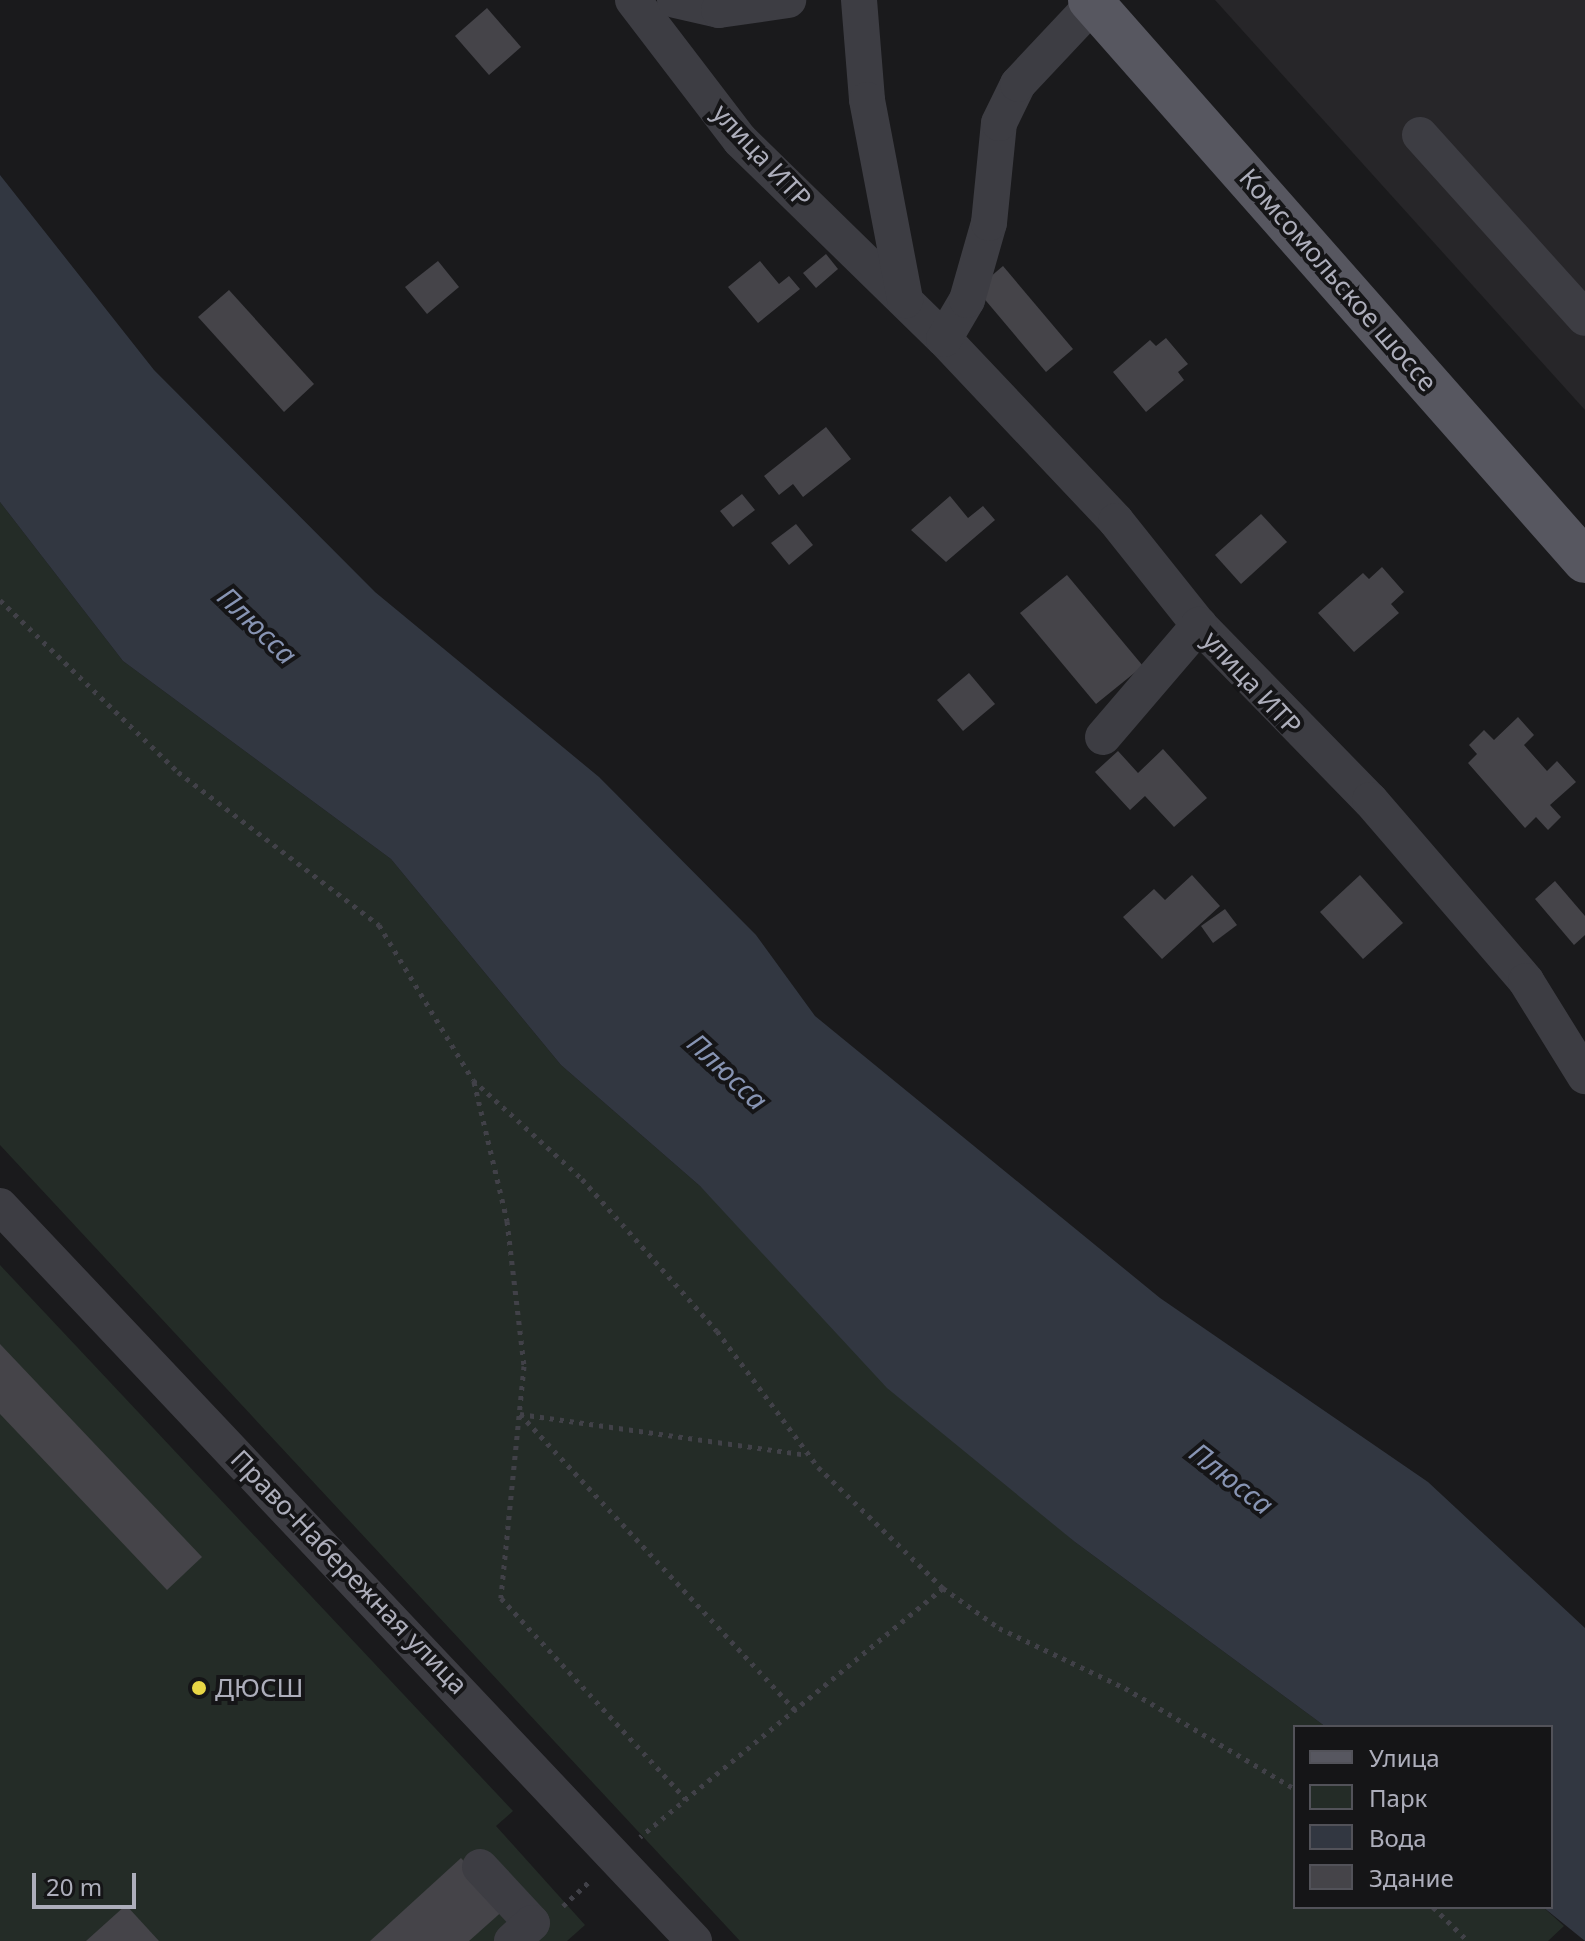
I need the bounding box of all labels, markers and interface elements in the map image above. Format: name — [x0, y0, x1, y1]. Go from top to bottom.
street label: улица ИТР — [706, 98, 818, 214]
street label: Комсомольское шоссе — [1233, 162, 1443, 398]
water label: Плюсса — [212, 579, 304, 671]
street label: улица ИТР — [1196, 625, 1308, 741]
water label: Плюсса — [681, 1026, 775, 1116]
water label: Плюсса — [1184, 1435, 1280, 1521]
street label: Право-Набережная улица — [224, 1444, 474, 1700]
place label: ДЮСШ — [215, 1672, 303, 1704]
marker: ДЮСШ — [190, 1679, 208, 1697]
legend — [1293, 1725, 1553, 1909]
text: Улица — [1369, 1741, 1440, 1774]
text: Парк — [1369, 1781, 1427, 1814]
text: Вода — [1369, 1821, 1427, 1854]
scale bar — [36, 1857, 140, 1907]
text: Здание — [1369, 1861, 1454, 1894]
text: 20 m — [46, 1870, 102, 1903]

